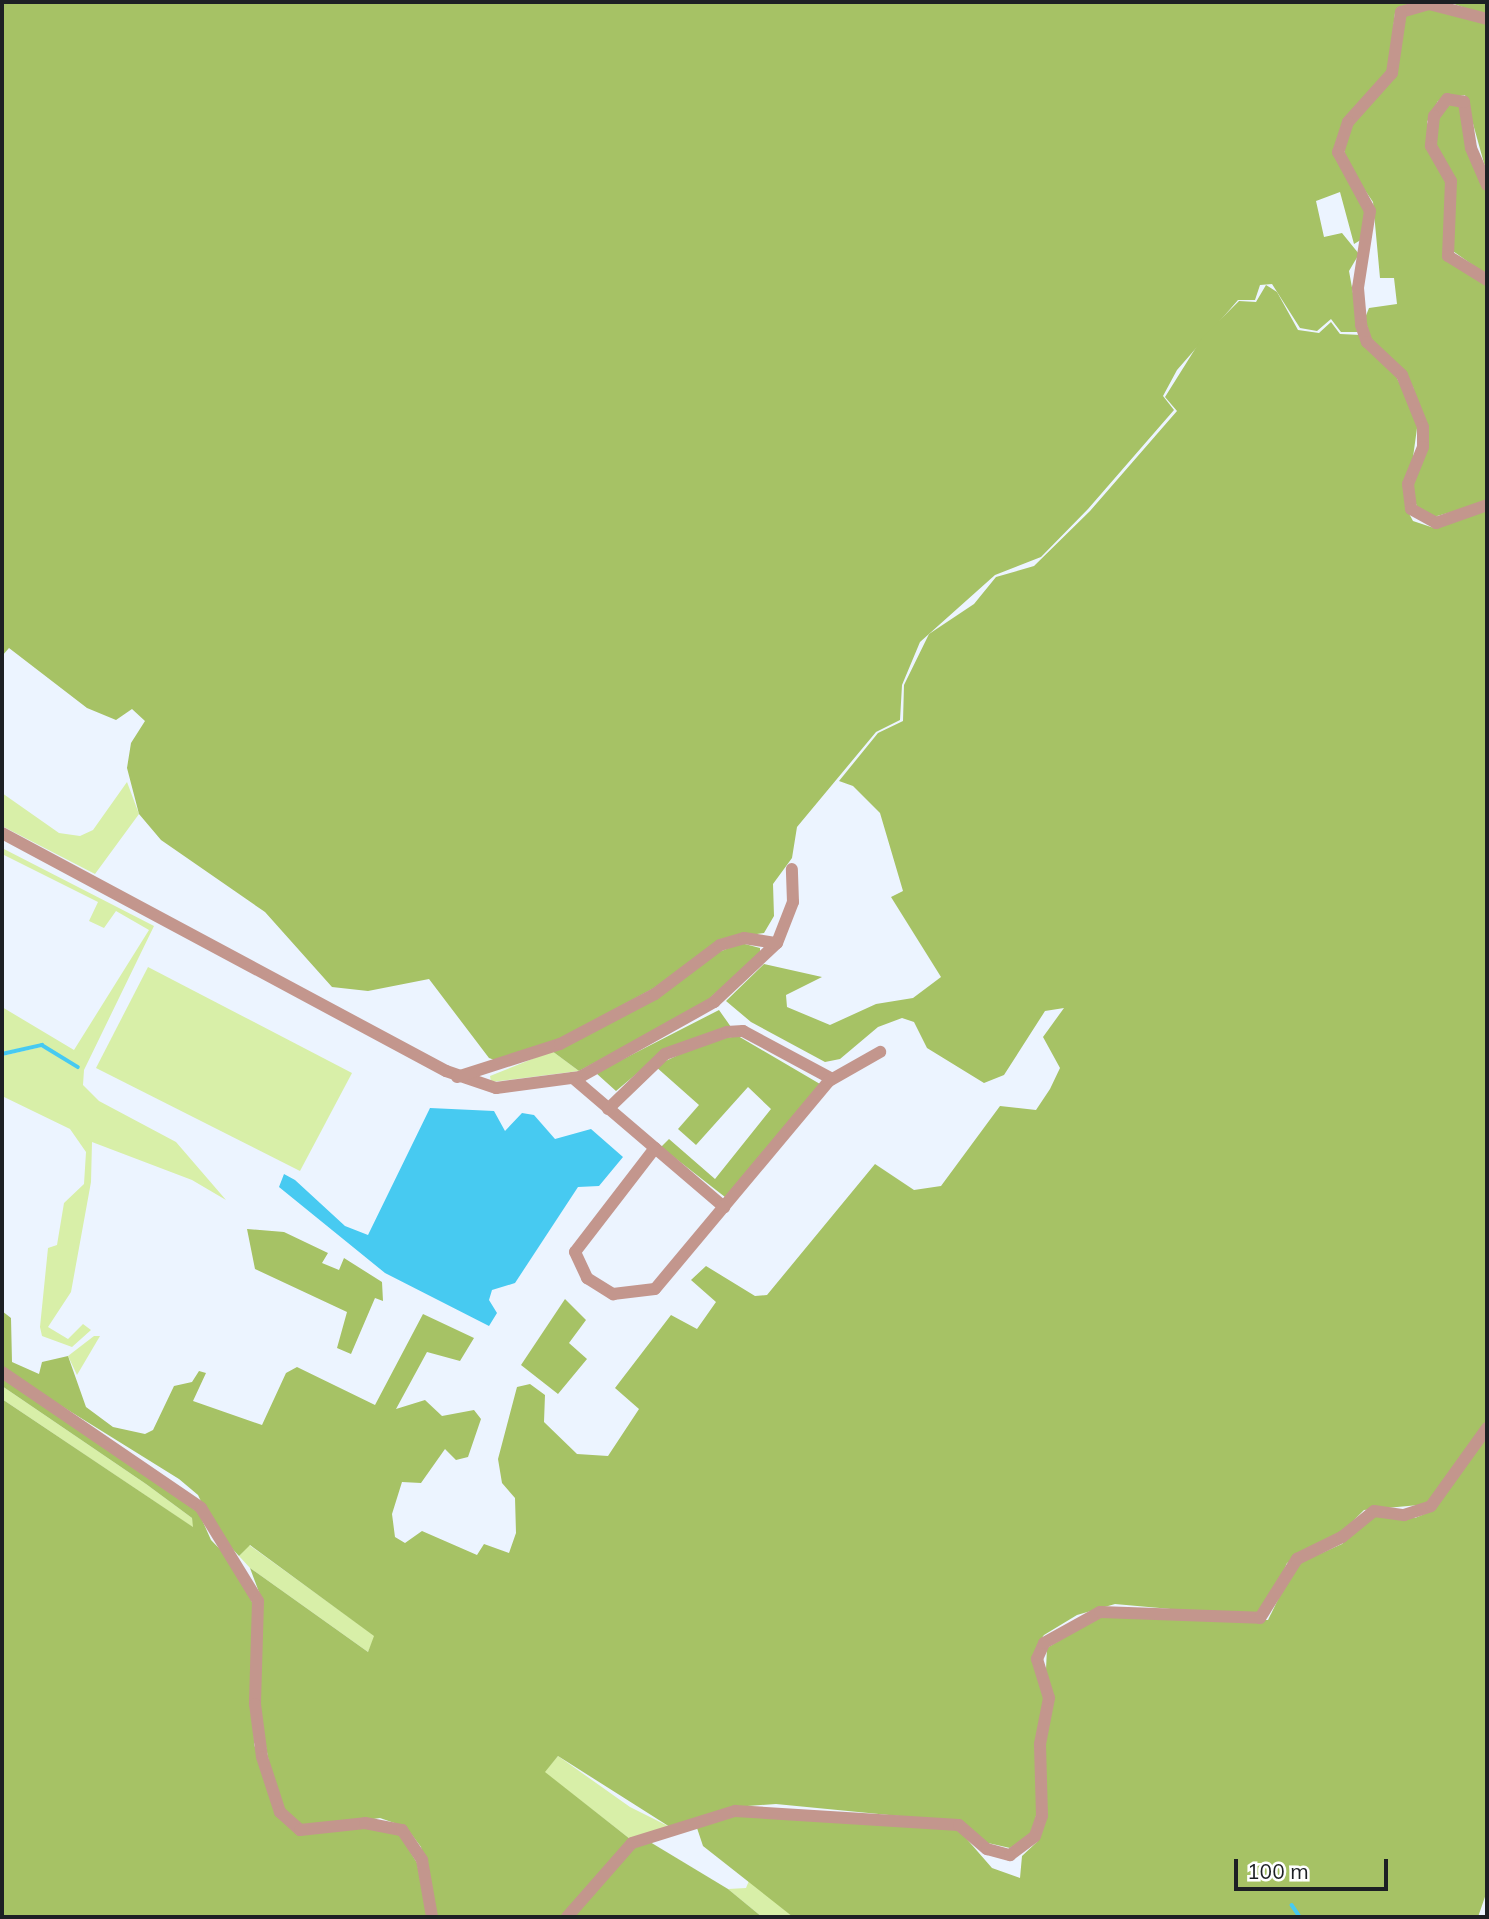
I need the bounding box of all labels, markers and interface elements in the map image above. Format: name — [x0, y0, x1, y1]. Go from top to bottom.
scale bar — [1237, 1846, 1391, 1890]
text: 100 m — [1247, 1858, 1309, 1884]

